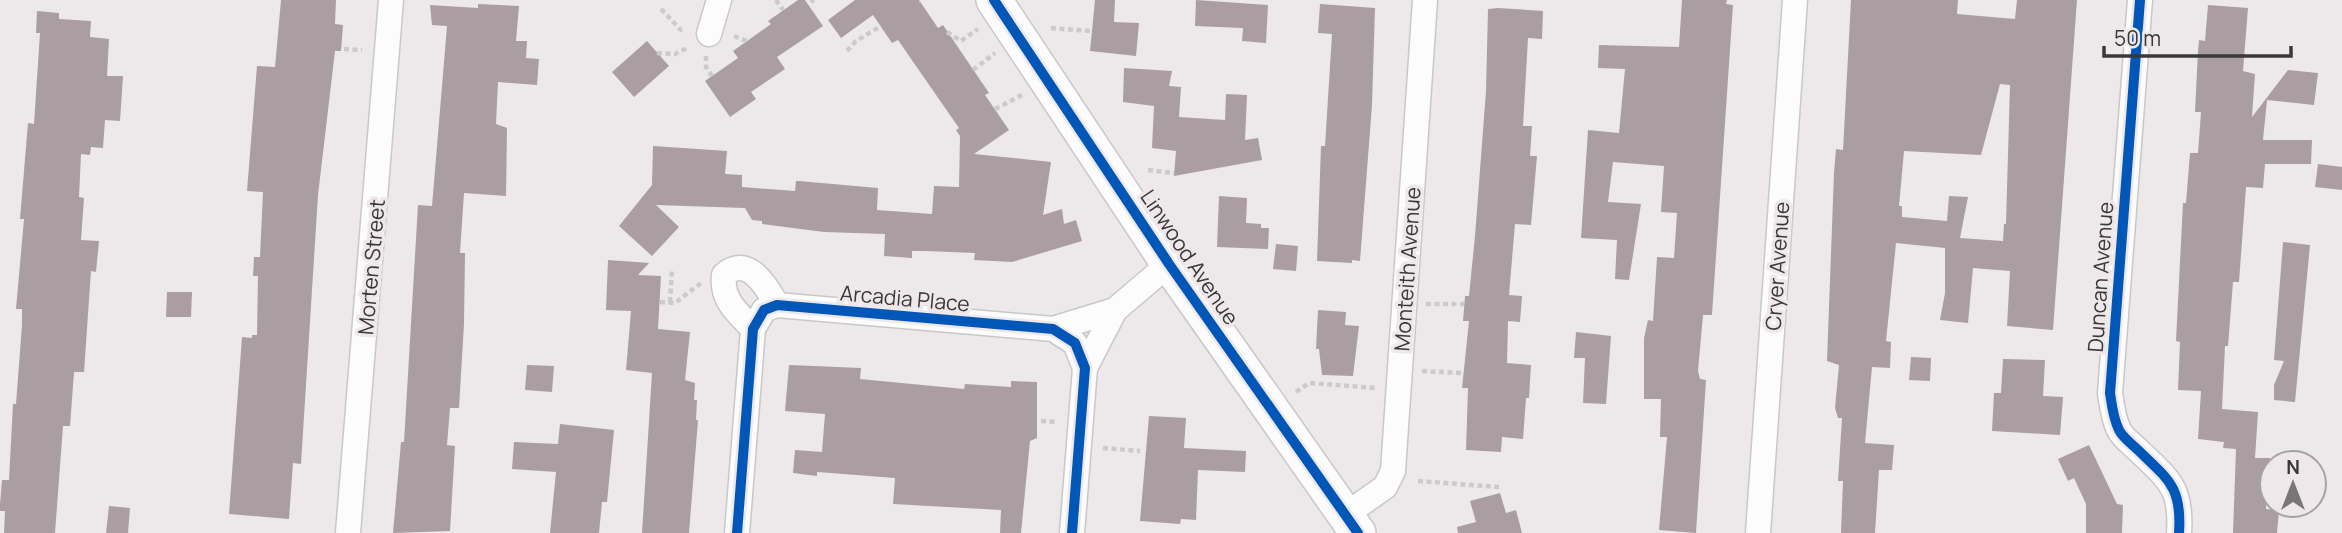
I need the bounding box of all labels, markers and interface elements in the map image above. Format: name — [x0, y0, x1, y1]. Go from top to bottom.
scale bar — [2104, 14, 2291, 58]
text: 50 m — [2114, 24, 2161, 52]
street label: Linwood Avenue — [1134, 184, 1246, 330]
street label: Monteith Avenue — [1387, 186, 1427, 352]
street label: Morten Street — [351, 198, 391, 336]
street label: Cryer Avenue — [1759, 201, 1795, 331]
street label: Duncan Avenue — [2081, 201, 2119, 353]
street label: Arcadia Place — [839, 278, 971, 318]
north arrow — [2258, 449, 2328, 519]
text: N — [2286, 454, 2300, 480]

